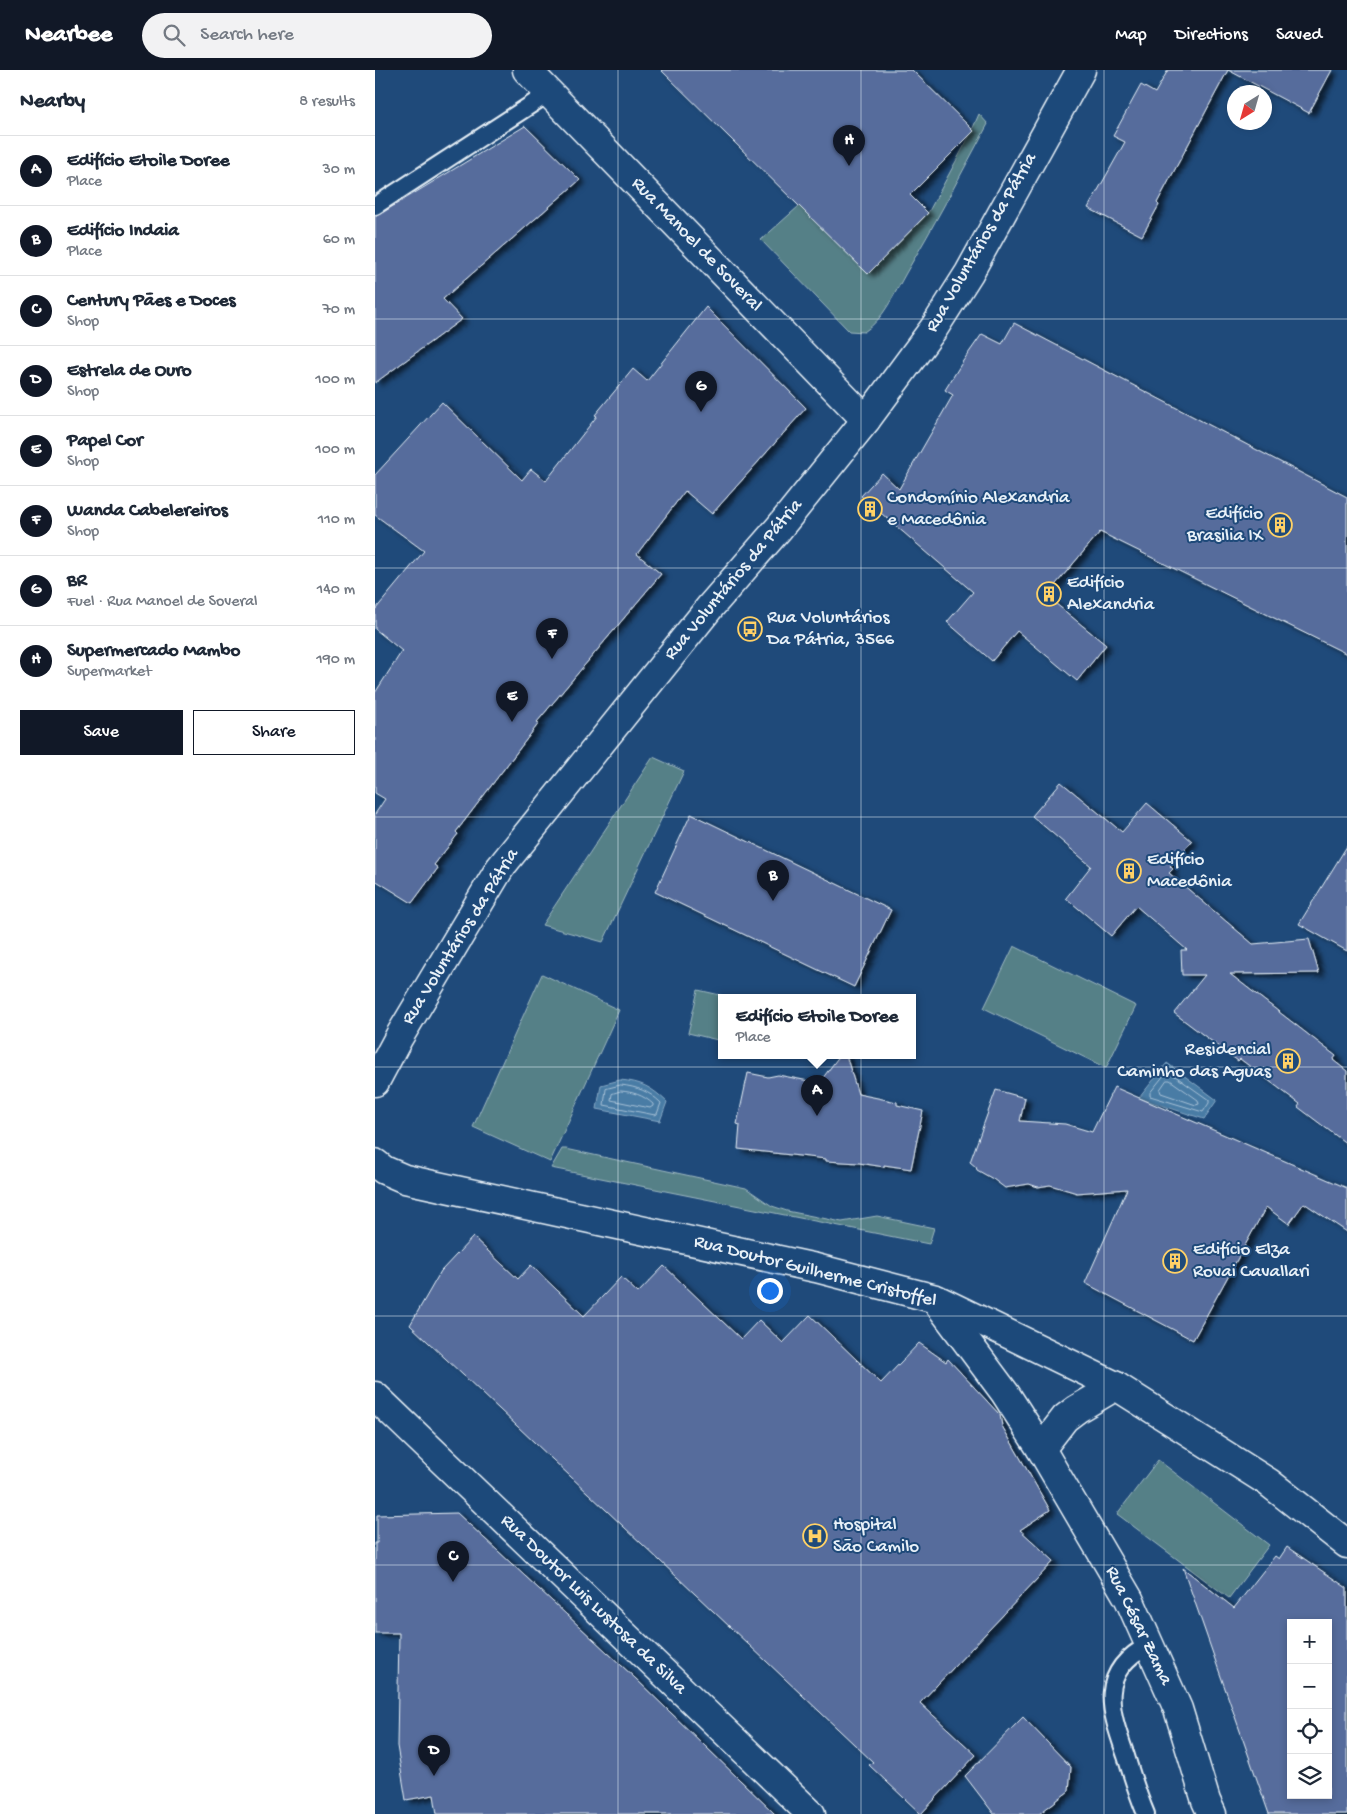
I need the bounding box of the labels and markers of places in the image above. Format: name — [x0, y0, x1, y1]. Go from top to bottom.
pin: H — [833, 125, 865, 166]
pin: G — [685, 371, 717, 412]
place label: Condomínio Alexandria e Macedônia — [887, 487, 1071, 532]
building icon: Condomínio Alexandria e Macedônia — [857, 496, 883, 522]
place label: Edifício Brasilia IX — [1186, 503, 1264, 548]
building icon: Edifício Brasilia IX — [1267, 512, 1293, 538]
place label: Edifício Alexandria — [1067, 572, 1156, 617]
building icon: Edifício Alexandria — [1036, 581, 1062, 607]
place label: Rua Voluntários Da Pátria, 3566 — [765, 607, 895, 652]
bus stop icon: Rua Voluntários Da Pátria, 3566 — [737, 616, 763, 642]
pin: F — [536, 618, 568, 659]
pin: E — [496, 681, 528, 722]
place label: Edifício Macedônia — [1147, 849, 1233, 894]
building icon: Edifício Macedônia — [1116, 858, 1142, 884]
pin: B — [757, 860, 789, 901]
place label: Residencial Caminho das Aguas — [1117, 1039, 1272, 1084]
building icon: Residencial Caminho das Aguas — [1275, 1048, 1301, 1074]
pin: A — [801, 1075, 833, 1116]
place label: Edifício Elza Rovai Cavallari — [1193, 1239, 1310, 1284]
building icon: Edifício Elza Rovai Cavallari — [1162, 1248, 1188, 1274]
place label: Hospital São Camilo — [833, 1514, 919, 1559]
hospital icon: Hospital São Camilo — [802, 1523, 828, 1549]
pin: C — [437, 1541, 469, 1582]
pin: D — [418, 1735, 450, 1776]

